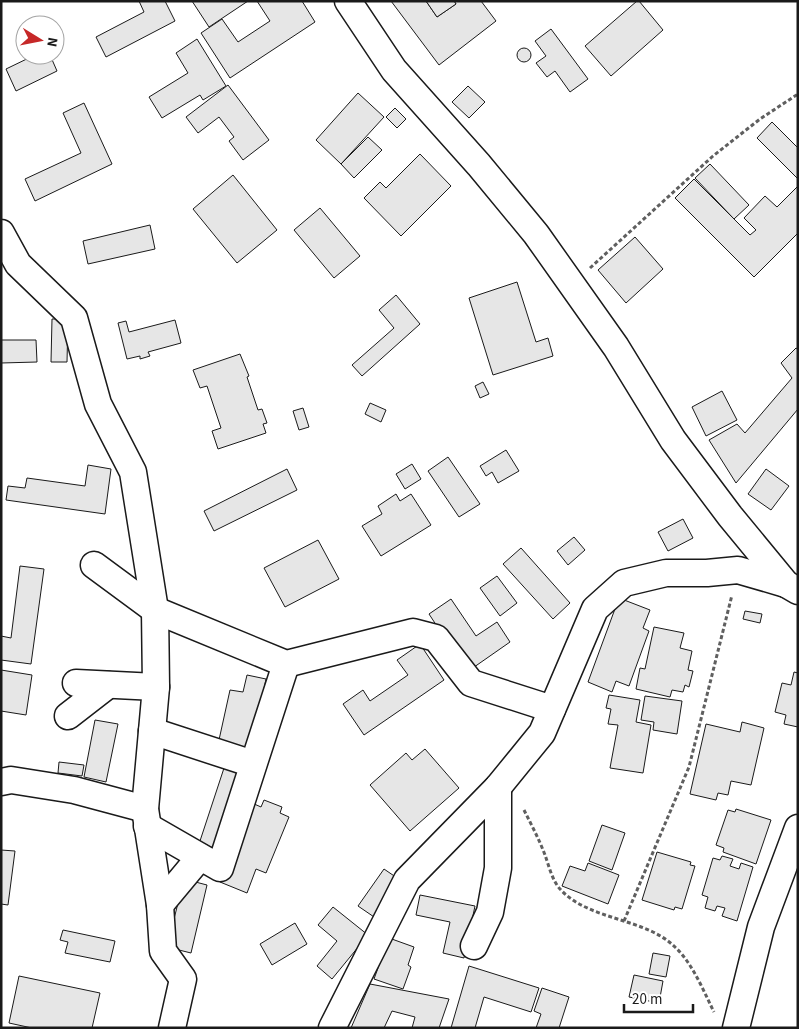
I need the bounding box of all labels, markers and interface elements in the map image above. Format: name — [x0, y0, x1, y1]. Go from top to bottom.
north arrow — [15, 15, 65, 65]
text: N — [41, 36, 62, 48]
scale bar — [624, 982, 693, 1014]
text: 20 m — [632, 989, 662, 1010]

